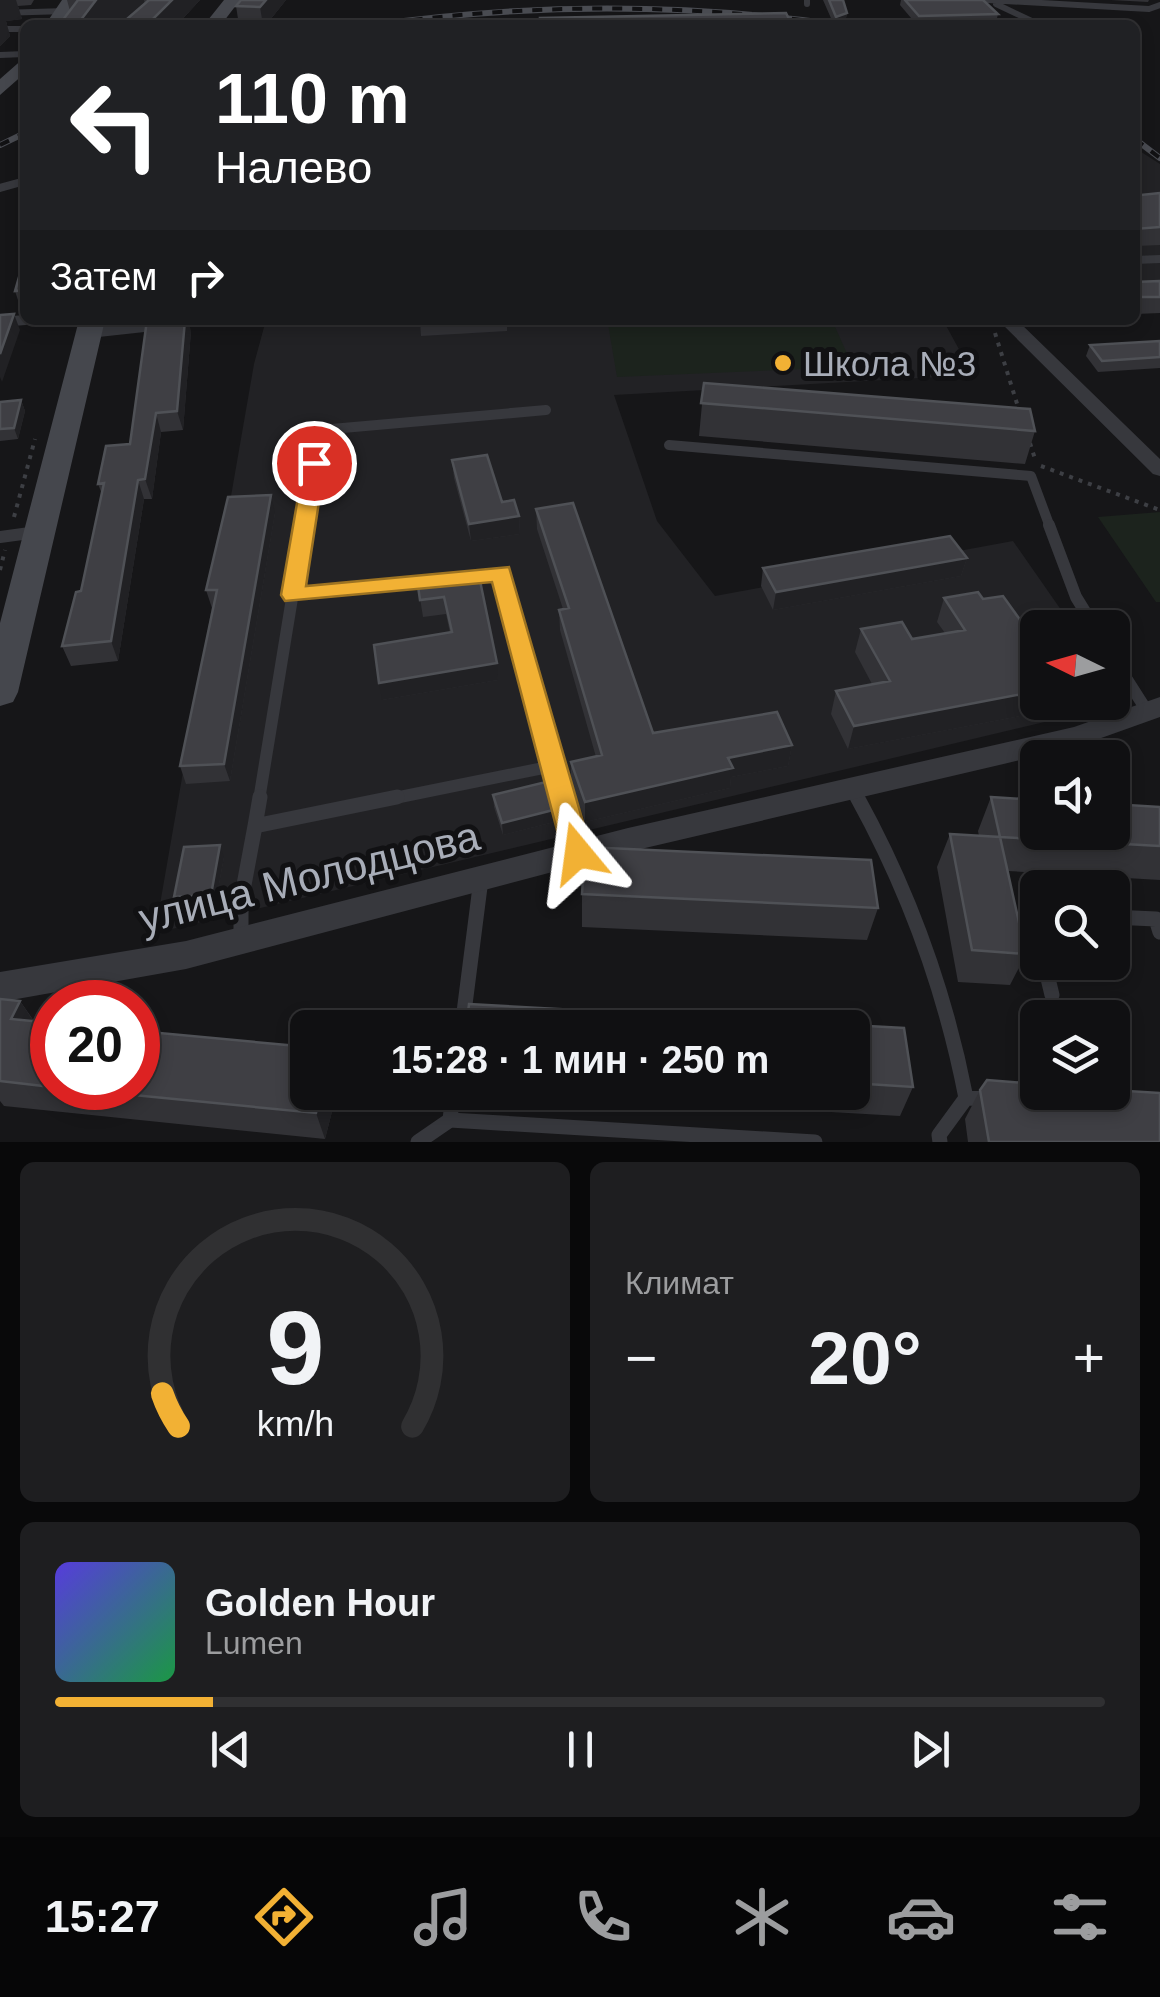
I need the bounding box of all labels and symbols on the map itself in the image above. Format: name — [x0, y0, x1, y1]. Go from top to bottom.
place label: Школа №3 — [803, 344, 976, 383]
marker: Школа №3 — [772, 352, 794, 374]
pin — [272, 421, 357, 506]
north arrow — [1020, 610, 1130, 720]
position arrow — [526, 801, 630, 905]
street label: улица Молодцова — [134, 812, 485, 942]
speed limit sign: 20 — [30, 980, 160, 1110]

